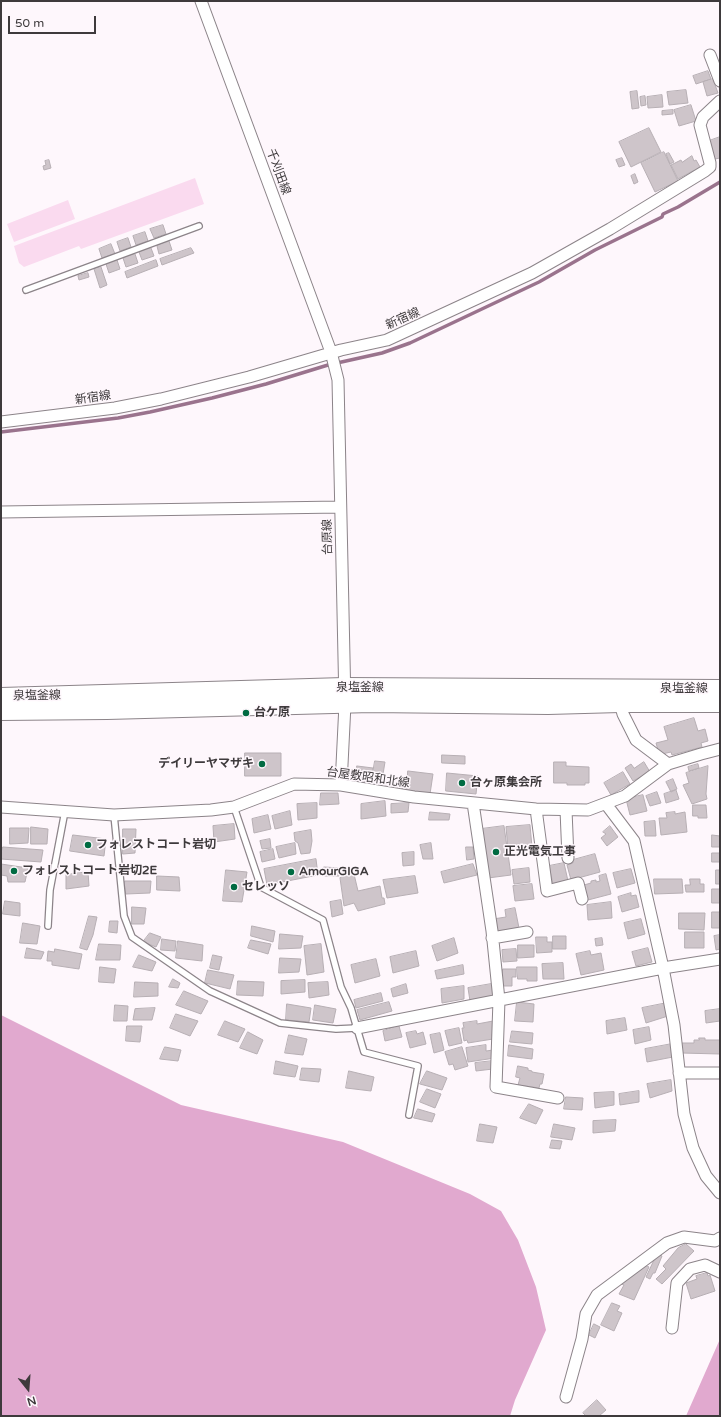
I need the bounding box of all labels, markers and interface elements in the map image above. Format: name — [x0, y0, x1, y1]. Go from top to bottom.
scale bar — [10, 8, 98, 34]
text: 50 m — [15, 16, 44, 30]
street label: 千刈田線 — [263, 147, 293, 197]
street label: 新宿線 — [384, 305, 422, 333]
street label: 新宿線 — [74, 388, 112, 408]
street label: 台原線 — [320, 519, 336, 555]
street label: 泉塩釜線 — [336, 681, 384, 695]
street label: 泉塩釜線 — [660, 682, 708, 696]
street label: 泉塩釜線 — [13, 688, 61, 704]
place label: 台ケ原 — [254, 706, 290, 720]
marker: 台ケ原 — [241, 708, 251, 718]
place label: デイリーヤマザキ — [158, 757, 254, 771]
marker: デイリーヤマザキ — [257, 759, 267, 769]
street label: 台屋敷昭和北線 — [325, 765, 411, 791]
place label: 台ヶ原集会所 — [470, 776, 542, 790]
marker: 台ヶ原集会所 — [457, 778, 467, 788]
place label: フォレストコート岩切 — [96, 838, 216, 852]
marker: フォレストコート岩切 — [83, 840, 93, 850]
place label: 正光電気工事 — [504, 845, 576, 859]
marker: 正光電気工事 — [491, 847, 501, 857]
place label: フォレストコート岩切2E — [22, 864, 157, 878]
place label: AmourGIGA — [299, 865, 369, 879]
marker: フォレストコート岩切2E — [9, 866, 19, 876]
marker: AmourGIGA — [286, 867, 296, 877]
place label: セレッソ — [242, 880, 290, 894]
marker: セレッソ — [229, 882, 239, 892]
north arrow — [8, 1369, 48, 1409]
text: N — [26, 1393, 38, 1408]

